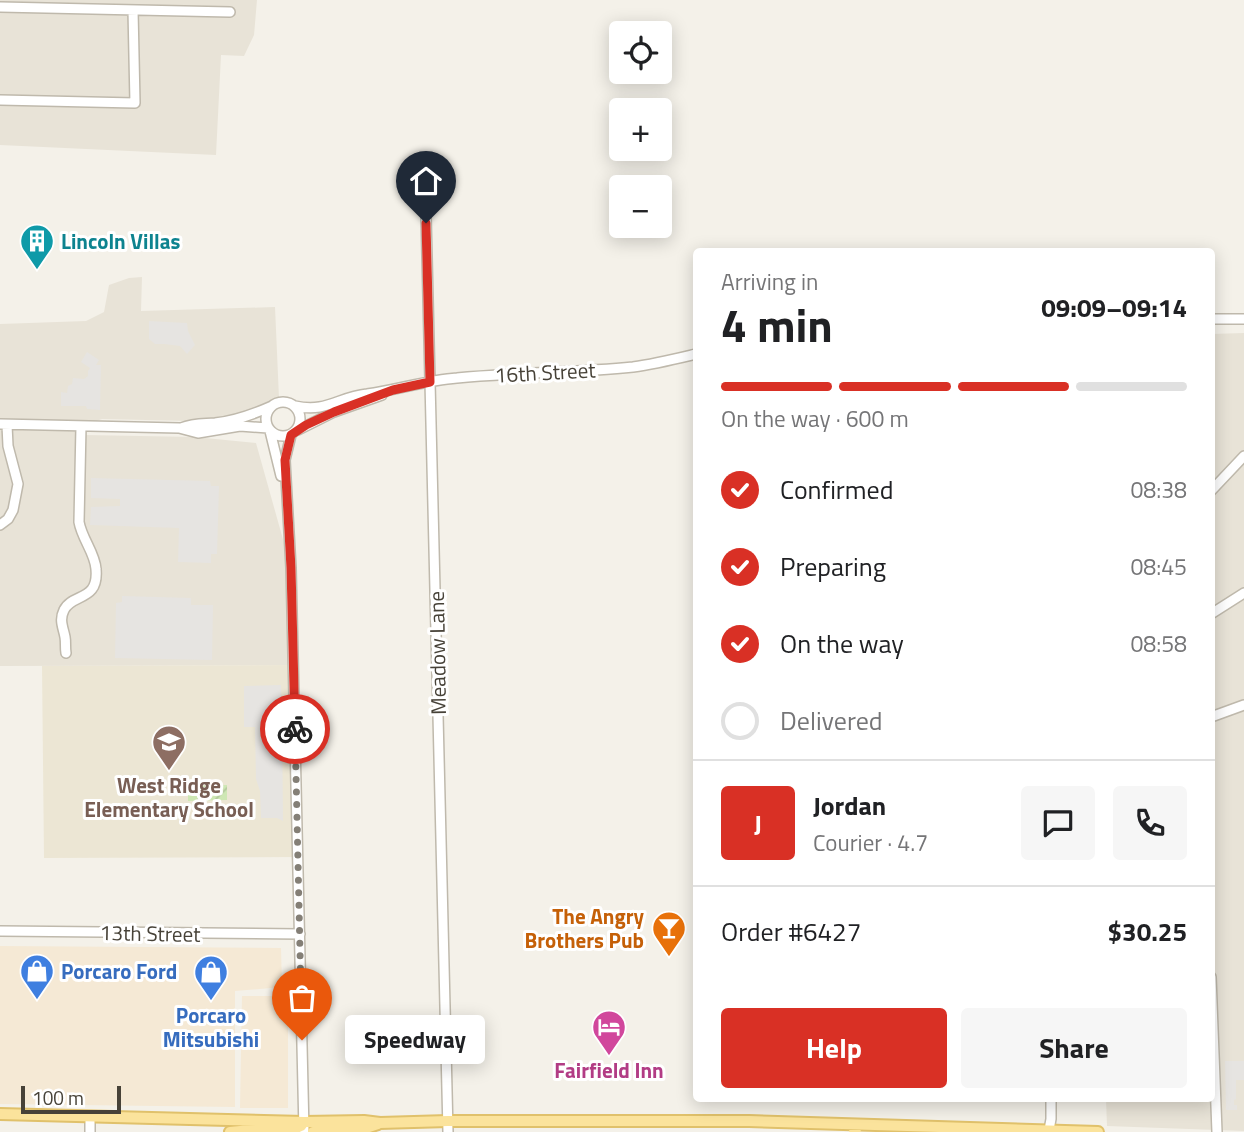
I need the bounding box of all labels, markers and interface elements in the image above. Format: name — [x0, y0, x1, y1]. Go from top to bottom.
map controls — [609, 21, 672, 238]
button: locate — [609, 21, 672, 84]
button: + — [609, 98, 672, 161]
pin — [396, 151, 456, 223]
icon: home — [407, 162, 445, 200]
button: − — [609, 175, 672, 238]
building icon: Lincoln Villas — [18, 222, 56, 271]
place label: Lincoln Villas — [61, 225, 180, 257]
text: Arriving in — [721, 264, 818, 299]
text: 09:09–09:14 — [1041, 288, 1187, 327]
text: 4 min — [721, 290, 833, 360]
street label: 16th Street — [494, 353, 597, 391]
text: On the way · 600 m — [721, 401, 909, 436]
text: Confirmed — [780, 470, 894, 509]
icon: check — [721, 471, 759, 509]
text: 08:38 — [1130, 472, 1187, 507]
text: Preparing — [780, 547, 886, 586]
icon: check — [721, 548, 759, 586]
text: 08:45 — [1130, 549, 1187, 584]
street label: Meadow Lane — [420, 591, 454, 715]
text: On the way — [780, 624, 904, 663]
icon: check — [721, 625, 759, 663]
text: 08:58 — [1130, 626, 1187, 661]
courier — [260, 694, 330, 764]
text: Delivered — [780, 701, 883, 740]
icon: bike — [276, 710, 314, 748]
school or university icon: West Ridge Elementary School — [150, 723, 188, 772]
place label: West Ridge Elementary School — [84, 769, 254, 825]
text: Jordan — [813, 786, 886, 825]
button: chat — [1021, 786, 1095, 860]
button: phone — [1113, 786, 1187, 860]
text: J — [754, 804, 762, 843]
text: Courier · 4.7 — [813, 825, 928, 860]
place label: The Angry Brothers Pub — [525, 900, 644, 956]
bar icon: The Angry Brothers Pub — [650, 909, 688, 958]
text: Order #6427 — [721, 912, 861, 951]
text: $30.25 — [1108, 912, 1187, 951]
street label: 13th Street — [99, 916, 201, 950]
shop icon: Porcaro Ford — [18, 952, 56, 1001]
shop icon: Porcaro Mitsubishi — [192, 953, 230, 1002]
place label: Porcaro Ford — [61, 955, 177, 987]
pin — [272, 968, 332, 1040]
icon: bag — [283, 979, 321, 1017]
place label: Porcaro Mitsubishi — [163, 999, 259, 1055]
hotel icon: Fairfield Inn — [590, 1008, 628, 1057]
button: Help — [721, 1008, 947, 1088]
button: Share — [961, 1008, 1187, 1088]
callout: Speedway — [344, 1016, 484, 1064]
text: Speedway — [364, 1022, 466, 1057]
place label: Fairfield Inn — [554, 1054, 664, 1086]
scale bar — [21, 1083, 121, 1115]
text: 100 m — [32, 1083, 84, 1112]

